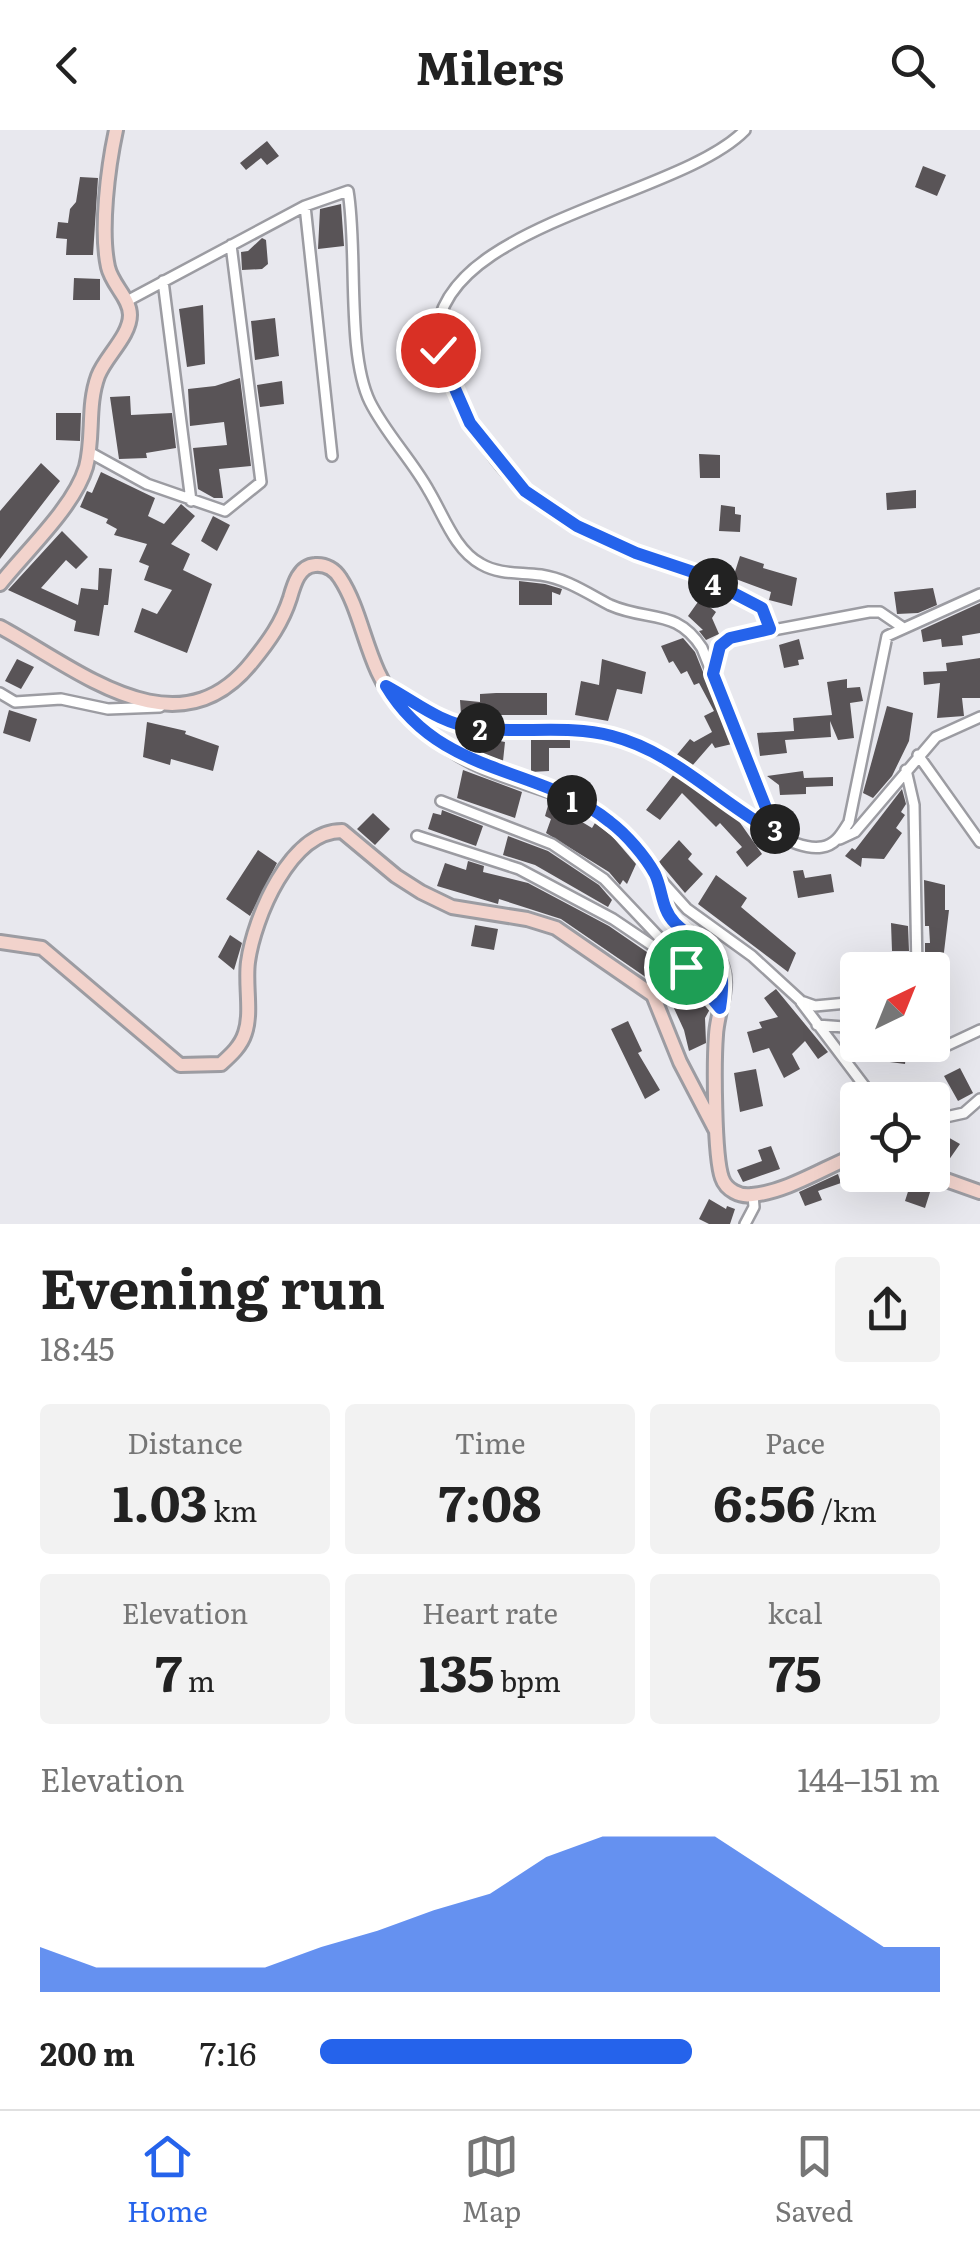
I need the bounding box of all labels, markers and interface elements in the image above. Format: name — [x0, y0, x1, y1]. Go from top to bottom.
text: Milers — [416, 32, 564, 99]
icon: back — [40, 38, 95, 93]
icon: search — [885, 38, 940, 93]
pin — [396, 308, 481, 393]
icon: check — [411, 323, 466, 378]
pin: 4 — [688, 558, 738, 608]
text: 4 — [705, 562, 721, 604]
pin: 2 — [455, 703, 505, 753]
text: 2 — [472, 707, 488, 749]
pin: 1 — [547, 775, 597, 825]
text: 1 — [566, 779, 578, 821]
pin: 3 — [750, 804, 800, 854]
text: 3 — [767, 808, 783, 850]
pin — [644, 925, 729, 1010]
icon: arrive — [659, 940, 714, 995]
north arrow — [840, 952, 950, 1062]
map controls — [840, 952, 950, 1192]
button: locate — [840, 1082, 950, 1192]
text: Evening run — [40, 1244, 385, 1326]
button: share — [835, 1257, 940, 1362]
text: 18:45 — [40, 1323, 115, 1371]
text: Distance — [127, 1421, 243, 1463]
text: Time — [454, 1421, 526, 1463]
text: Pace — [765, 1421, 825, 1463]
text: 1.03 — [113, 1463, 208, 1537]
text: 7:08 — [438, 1463, 542, 1537]
text: 6:56 — [713, 1463, 815, 1537]
text: km — [208, 1489, 257, 1531]
text: /km — [815, 1489, 877, 1531]
text: Elevation — [122, 1591, 248, 1633]
text: Heart rate — [422, 1591, 558, 1633]
text: kcal — [767, 1591, 823, 1633]
text: 7 — [155, 1633, 182, 1707]
text: 135 — [419, 1633, 495, 1707]
text: 75 — [768, 1633, 822, 1707]
text: m — [182, 1659, 215, 1701]
text: bpm — [495, 1659, 561, 1701]
text: Elevation — [40, 1754, 185, 1802]
text: 144–151 m — [797, 1754, 940, 1802]
text: 200 m — [40, 2028, 135, 2076]
text: 7:16 — [200, 2028, 256, 2076]
tab: Home — [127, 2129, 208, 2231]
tab: Map — [462, 2129, 521, 2231]
tab: Saved — [775, 2129, 853, 2231]

